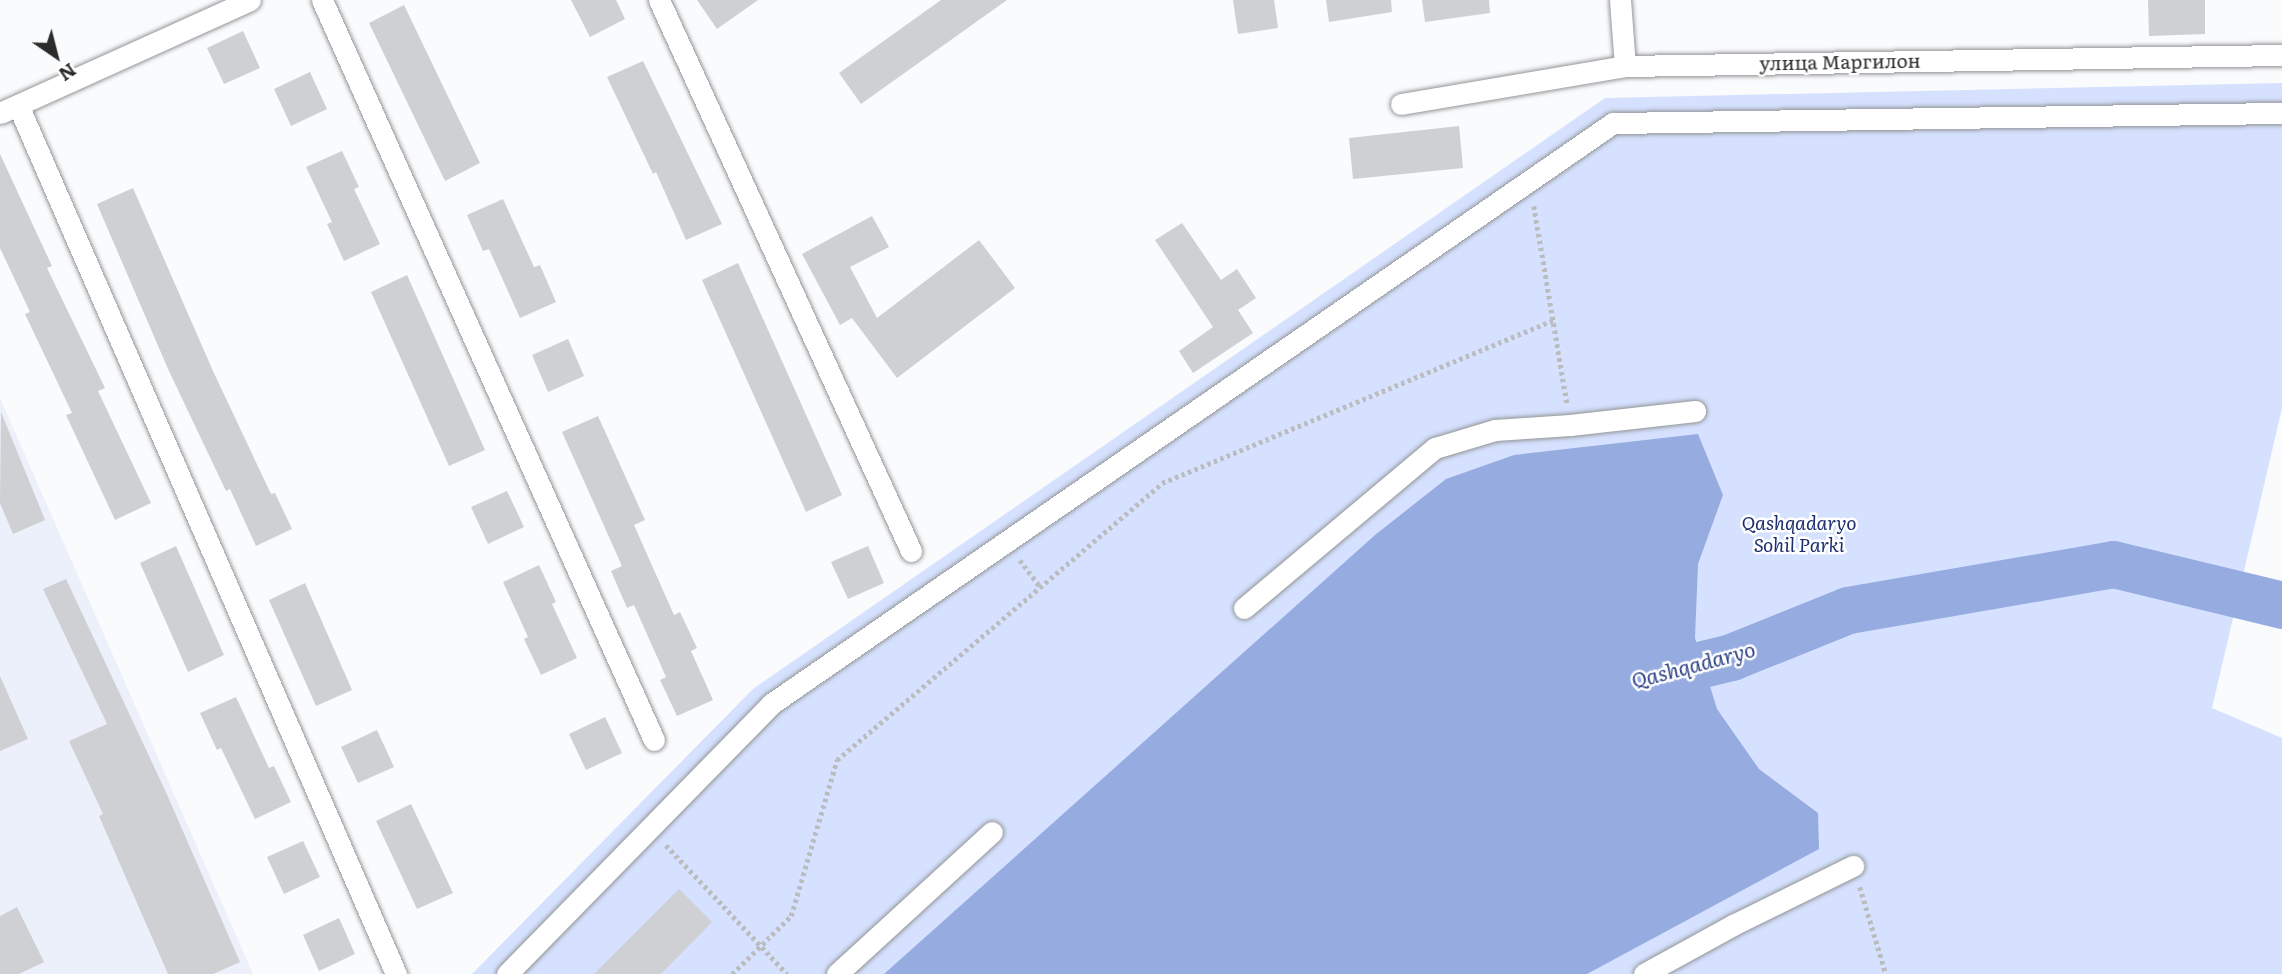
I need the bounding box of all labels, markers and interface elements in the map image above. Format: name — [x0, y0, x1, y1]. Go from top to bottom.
north arrow — [21, 21, 91, 91]
street label: улица Маргилон — [1759, 49, 1921, 75]
text: N — [53, 57, 83, 89]
park label: Qashqadaryo Sohil Parki — [1742, 512, 1856, 556]
water label: Qashqadaryo — [1628, 635, 1758, 693]

